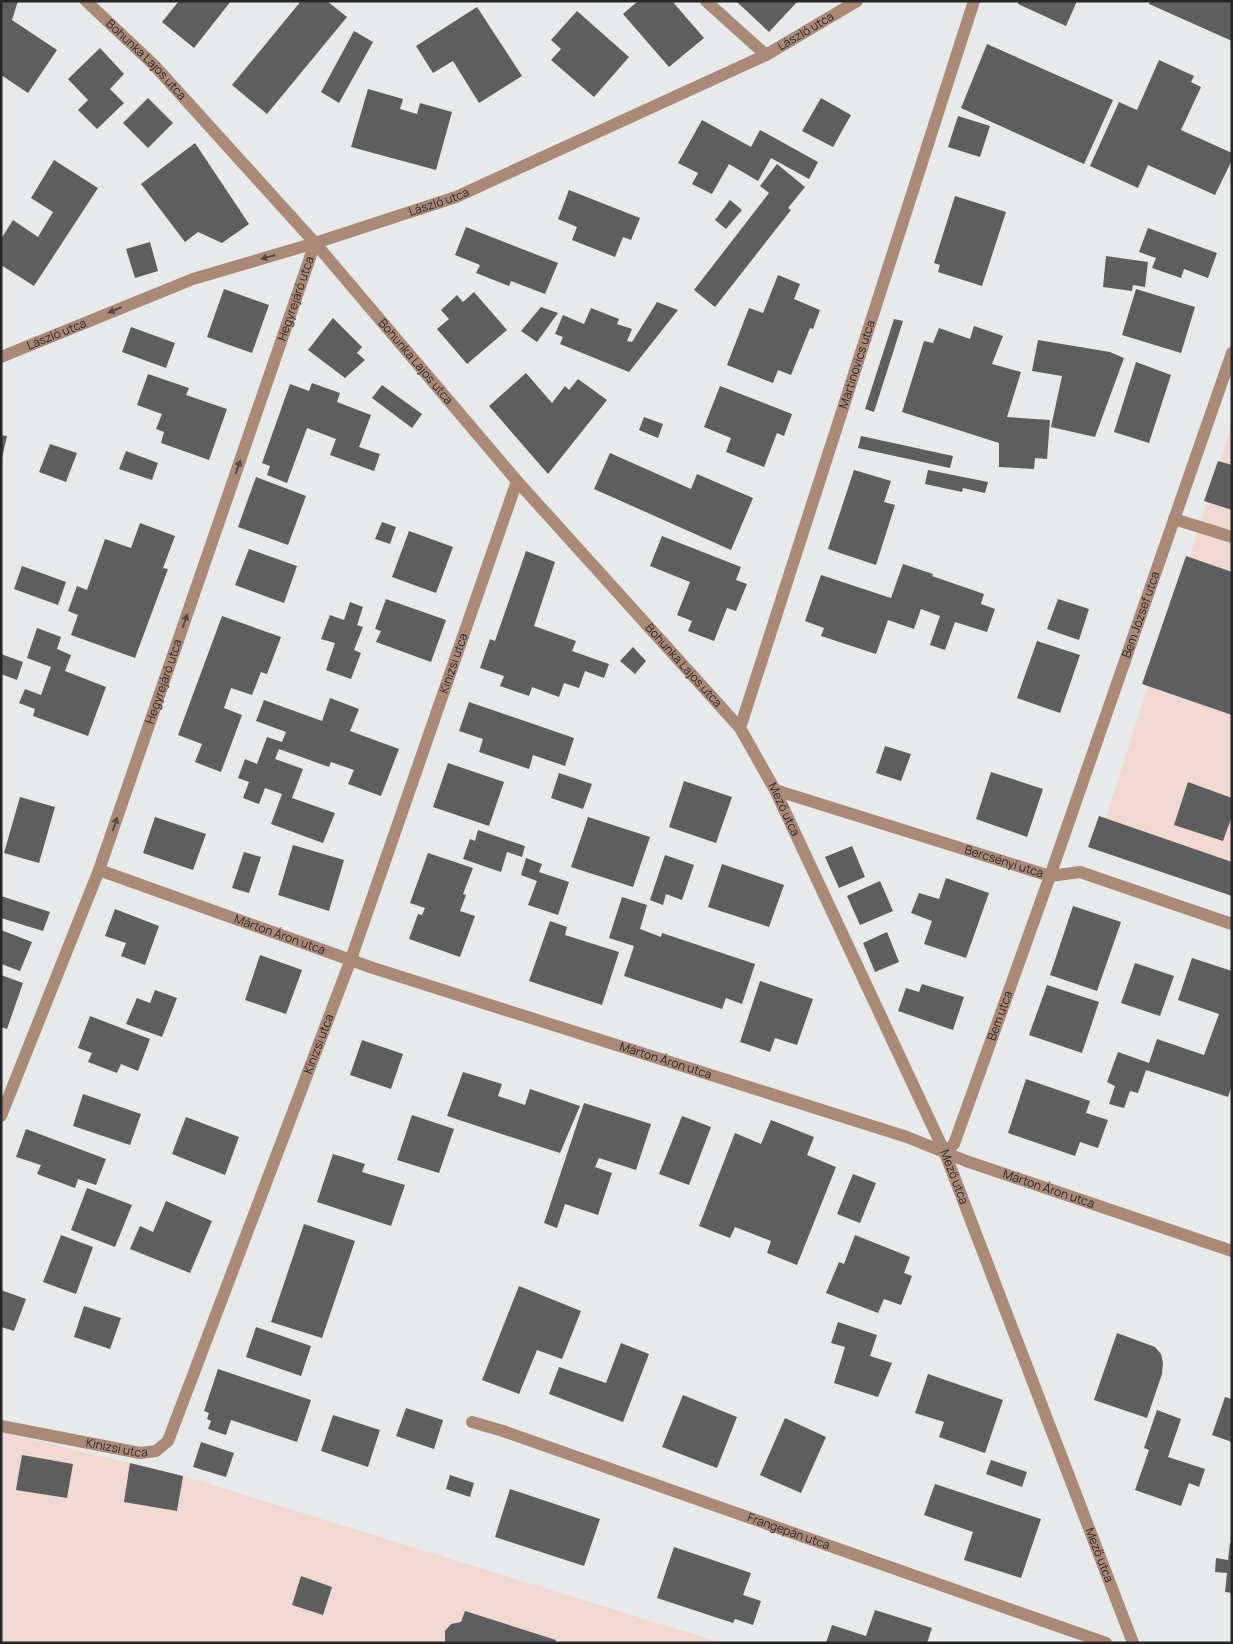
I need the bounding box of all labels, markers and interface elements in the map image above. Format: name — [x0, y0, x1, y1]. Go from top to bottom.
street label: László utca — [774, 8, 837, 54]
street label: Bohunka Lajos utca — [103, 15, 190, 103]
street label: László utca — [406, 183, 472, 220]
one-way arrow — [260, 253, 276, 261]
street label: Hegyrejáró utca — [273, 254, 318, 343]
one-way arrow — [108, 307, 122, 315]
street label: László utca — [24, 314, 89, 354]
street label: Bohunka Lajos utca — [375, 315, 457, 408]
street label: Martinovics utca — [834, 318, 879, 411]
one-way arrow — [234, 459, 242, 474]
street label: Bem József utca — [1118, 569, 1163, 660]
one-way arrow — [182, 613, 189, 628]
street label: Bohunka Lajos utca — [642, 619, 726, 711]
street label: Kinizsi utca — [435, 631, 472, 696]
street label: Hegyrejáró utca — [141, 637, 186, 726]
street label: Mező utca — [764, 779, 804, 839]
one-way arrow — [111, 816, 119, 831]
street label: Bercsényi utca — [963, 841, 1046, 881]
street label: Márton Áron utca — [232, 910, 328, 958]
street label: Bem utca — [983, 988, 1016, 1043]
street label: Kinizsi utca — [299, 1011, 337, 1076]
street label: Márton Áron utca — [618, 1038, 714, 1083]
street label: Mező utca — [936, 1147, 973, 1207]
street label: Márton Áron utca — [1001, 1165, 1097, 1212]
street label: Kinizsi utca — [84, 1434, 149, 1461]
street label: Frangepán utca — [745, 1509, 832, 1553]
street label: Mező utca — [1081, 1525, 1118, 1585]

